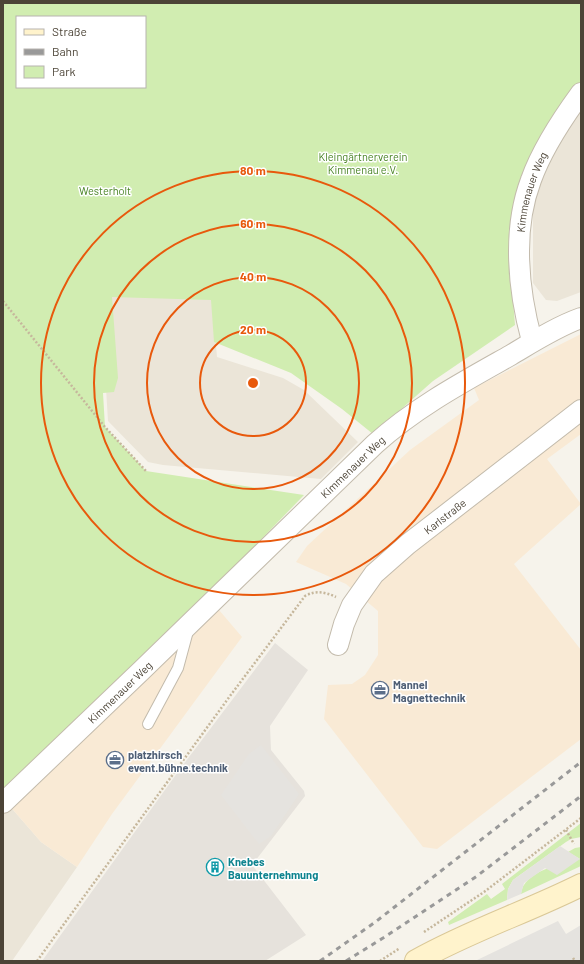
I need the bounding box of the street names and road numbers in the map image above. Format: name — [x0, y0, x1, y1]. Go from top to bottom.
street label: Kimmenauer Weg — [513, 149, 549, 233]
street label: Kimmenauer Weg — [317, 432, 387, 500]
street label: Karlstraße — [421, 495, 468, 536]
street label: Kimmenauer Weg — [84, 658, 154, 725]

